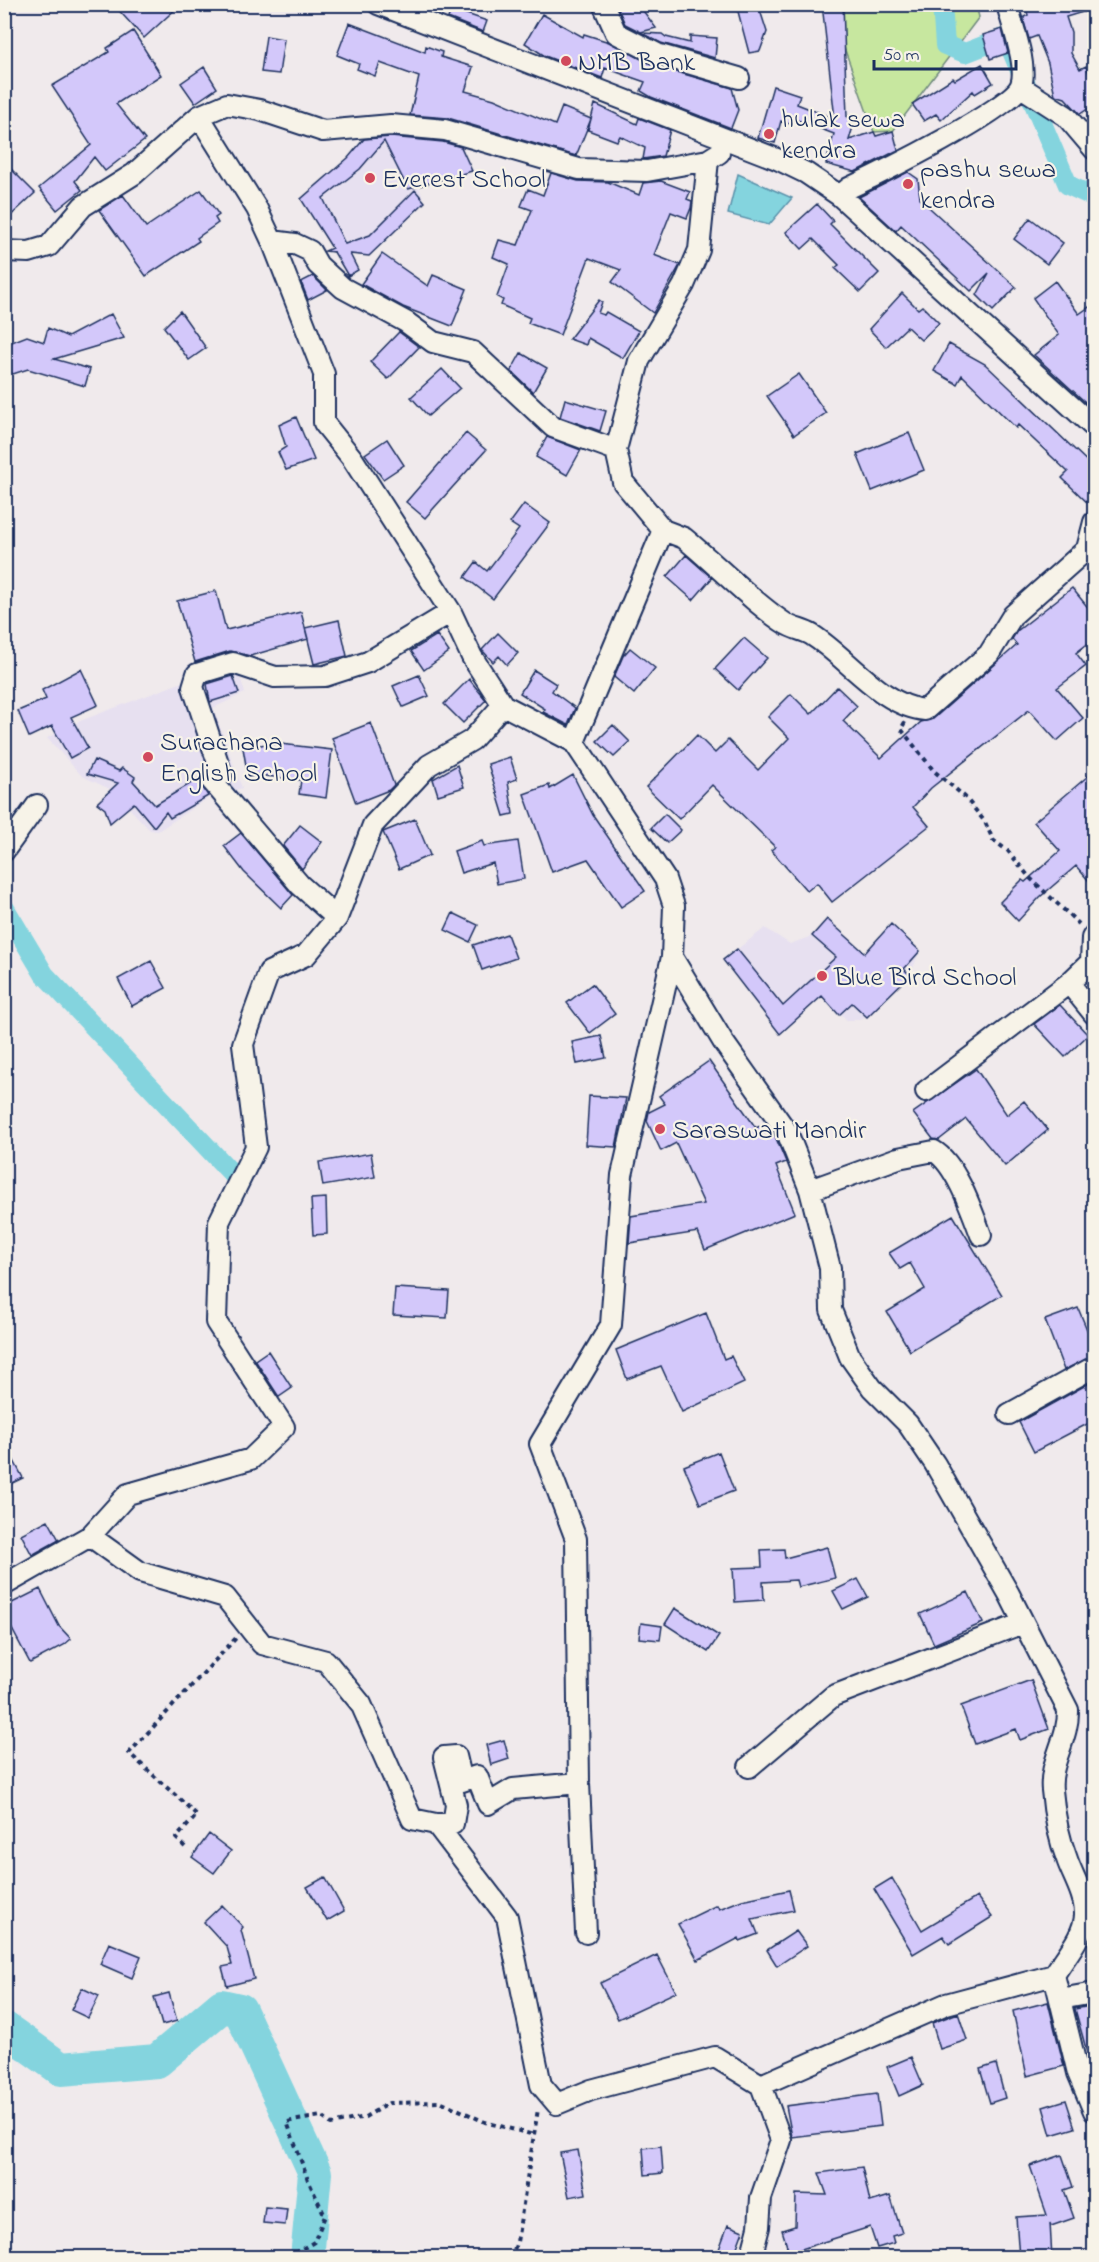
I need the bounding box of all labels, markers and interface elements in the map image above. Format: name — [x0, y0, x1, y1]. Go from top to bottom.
scale bar — [874, 33, 1016, 71]
text: 50 m — [883, 43, 920, 69]
place label: NMB Bank — [578, 44, 696, 83]
marker: NMB Bank — [559, 54, 573, 68]
place label: hulak sewa kendra — [781, 101, 905, 171]
marker: hulak sewa kendra — [762, 127, 776, 141]
place label: pashu sewa kendra — [920, 151, 1056, 221]
place label: Everest School — [382, 161, 546, 200]
marker: Everest School — [363, 171, 377, 185]
marker: pashu sewa kendra — [901, 177, 915, 191]
place label: Surachana English School — [160, 724, 317, 794]
marker: Surachana English School — [141, 750, 155, 764]
place label: Blue Bird School — [833, 959, 1017, 998]
marker: Blue Bird School — [815, 969, 829, 983]
place label: Saraswati Mandir — [672, 1112, 867, 1151]
marker: Saraswati Mandir — [653, 1122, 667, 1136]

